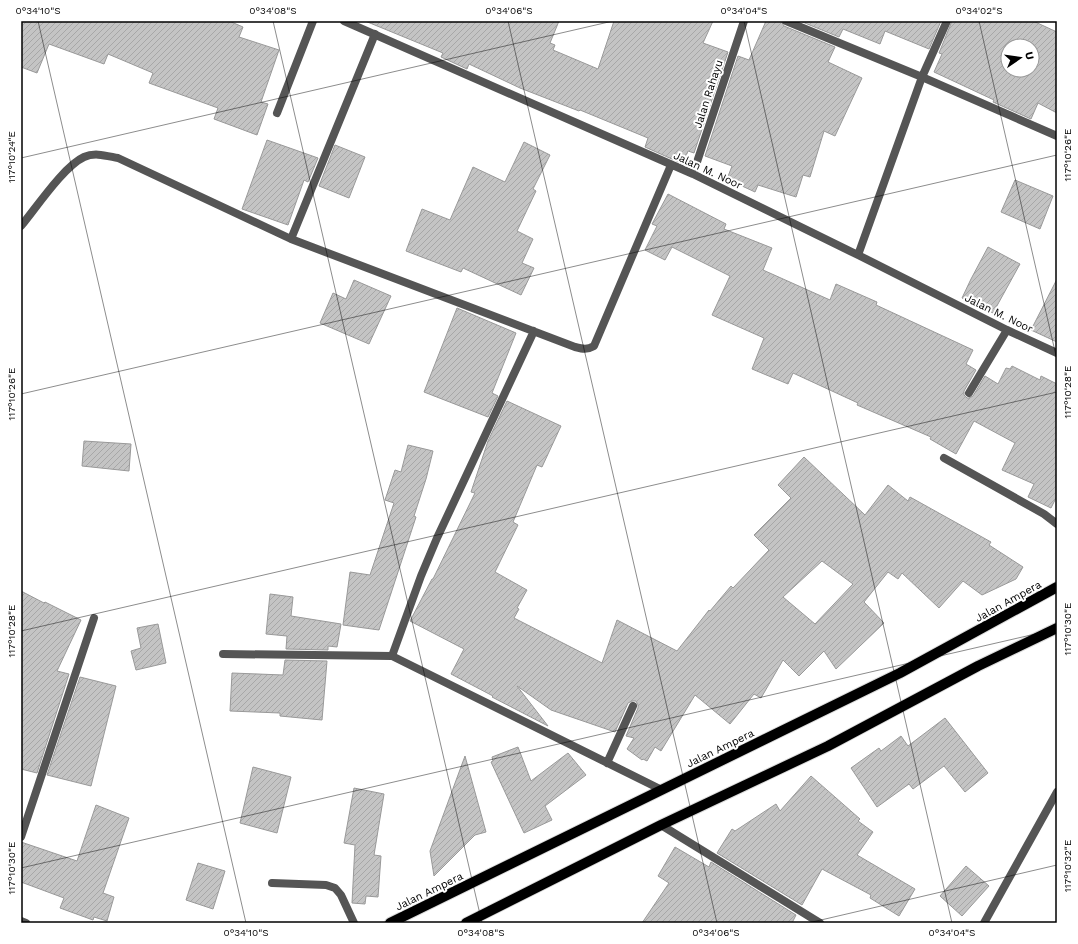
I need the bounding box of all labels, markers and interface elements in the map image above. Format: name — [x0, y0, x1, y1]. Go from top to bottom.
text: 0°34'10"S — [15, 5, 61, 16]
text: 0°34'08"S — [249, 5, 297, 16]
text: 0°34'06"S — [485, 5, 533, 16]
text: 0°34'04"S — [721, 5, 767, 16]
text: 0°34'02"S — [955, 5, 1003, 16]
north arrow — [1000, 38, 1040, 78]
text: U — [1022, 51, 1037, 61]
street label: Jalan Rahayu — [691, 58, 726, 130]
text: 117°10'26"E — [1062, 129, 1073, 181]
text: 117°10'24"E — [6, 131, 17, 183]
street label: Jalan M. Noor — [671, 149, 745, 192]
street label: Jalan M. Noor — [963, 291, 1035, 336]
text: 117°10'28"E — [1062, 366, 1073, 418]
text: 117°10'26"E — [6, 368, 17, 420]
street label: Jalan Ampera — [973, 578, 1044, 625]
text: 117°10'30"E — [1062, 603, 1073, 655]
text: 117°10'28"E — [6, 605, 17, 657]
street label: Jalan Ampera — [684, 726, 756, 770]
text: 117°10'32"E — [1062, 840, 1073, 892]
text: 117°10'30"E — [6, 842, 17, 894]
street label: Jalan Ampera — [393, 869, 465, 913]
text: 0°34'10"S — [223, 927, 269, 938]
text: 0°34'08"S — [457, 927, 505, 938]
text: 0°34'06"S — [692, 927, 740, 938]
text: 0°34'04"S — [929, 927, 975, 938]

